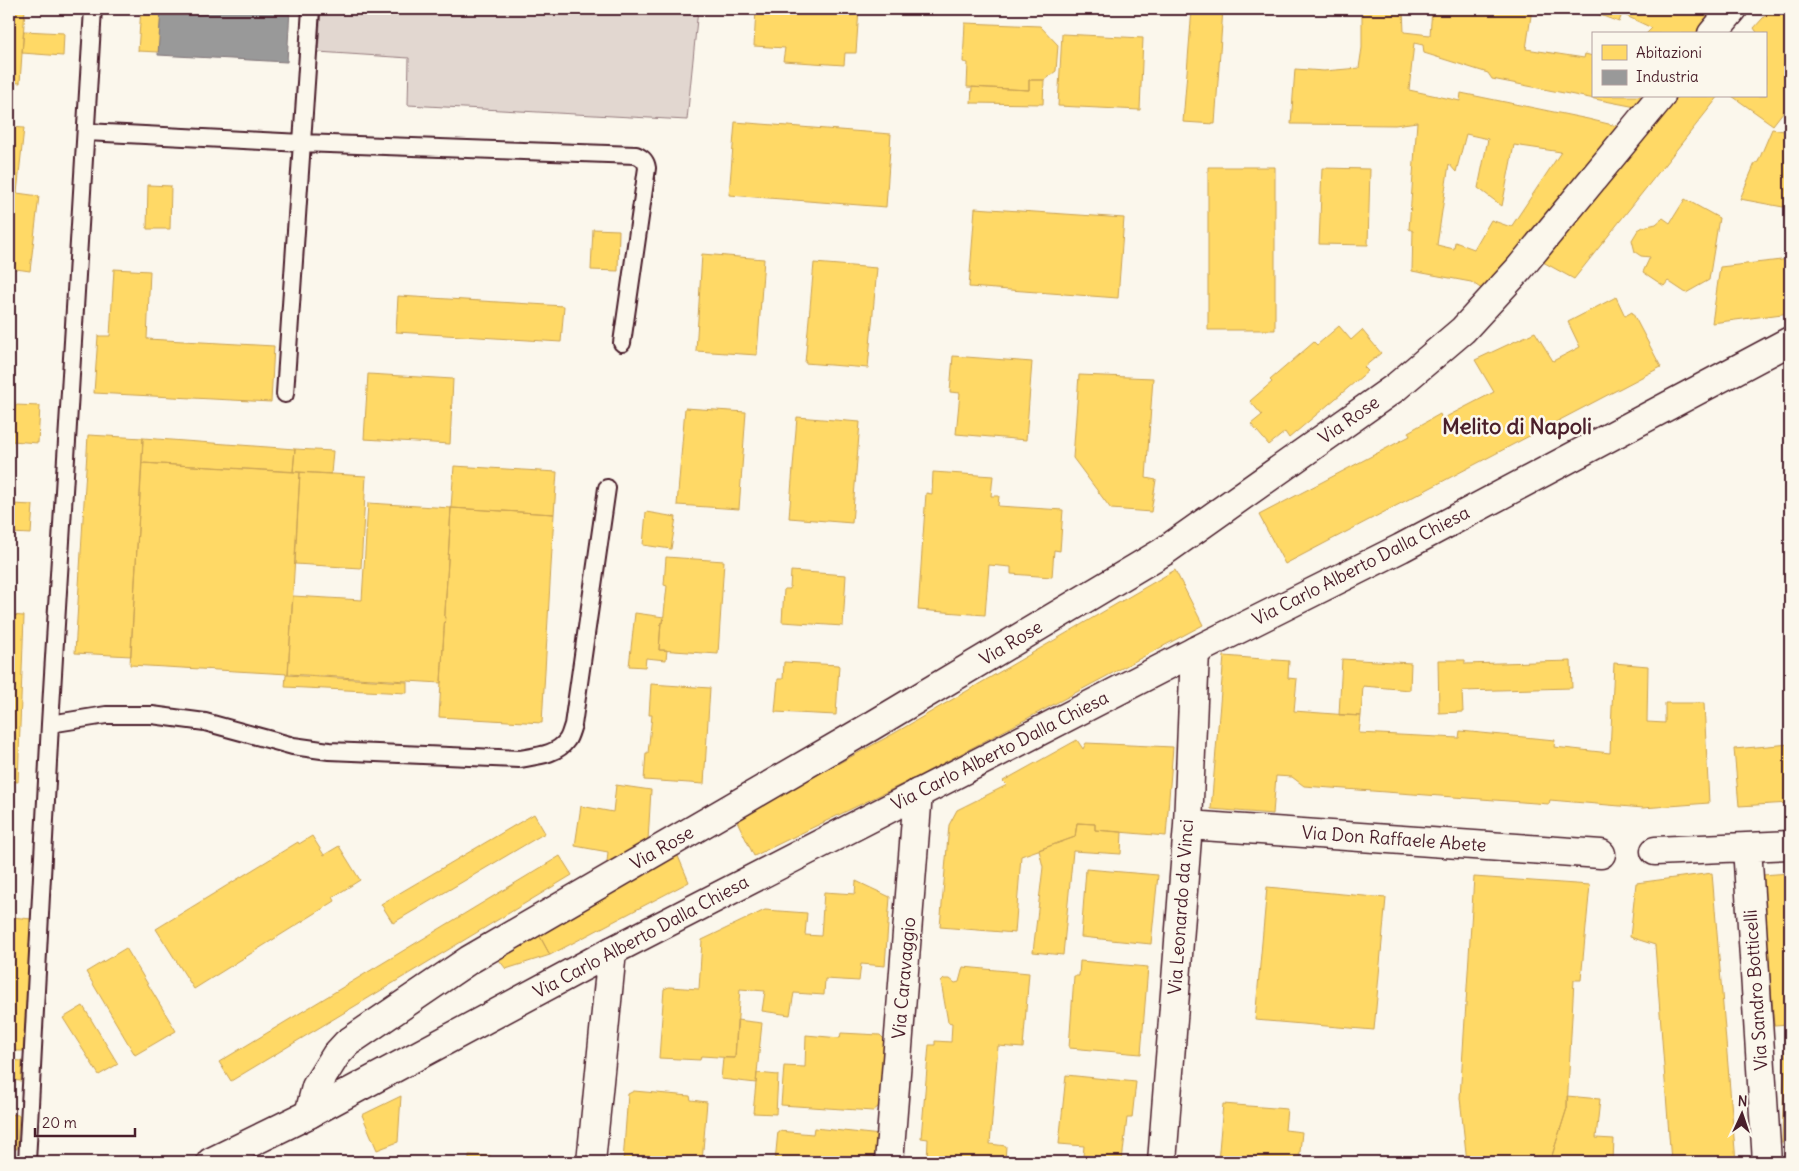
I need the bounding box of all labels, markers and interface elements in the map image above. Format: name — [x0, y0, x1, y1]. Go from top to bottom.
legend — [1592, 32, 1766, 98]
text: Abitazioni — [1636, 43, 1702, 62]
text: Industria — [1636, 67, 1699, 86]
street label: Via Rose — [1314, 390, 1384, 449]
district label: Melito di Napoli — [1442, 412, 1592, 440]
street label: Via Carlo Alberto Dalla Chiesa — [1248, 501, 1473, 630]
street label: Via Rose — [975, 615, 1046, 670]
street label: Via Carlo Alberto Dalla Chiesa — [887, 686, 1112, 815]
street label: Via Leonardo da Vinci — [1163, 818, 1198, 995]
street label: Via Rose — [626, 820, 697, 875]
street label: Via Don Raffaele Abete — [1301, 821, 1487, 856]
street label: Via Carlo Alberto Dalla Chiesa — [529, 870, 752, 1003]
street label: Via Sandro Botticelli — [1738, 909, 1773, 1071]
street label: Via Caravaggio — [887, 916, 920, 1040]
north arrow — [1716, 1088, 1766, 1138]
text: N — [1737, 1092, 1748, 1110]
scale bar — [35, 1106, 135, 1138]
text: 20 m — [42, 1113, 77, 1132]

